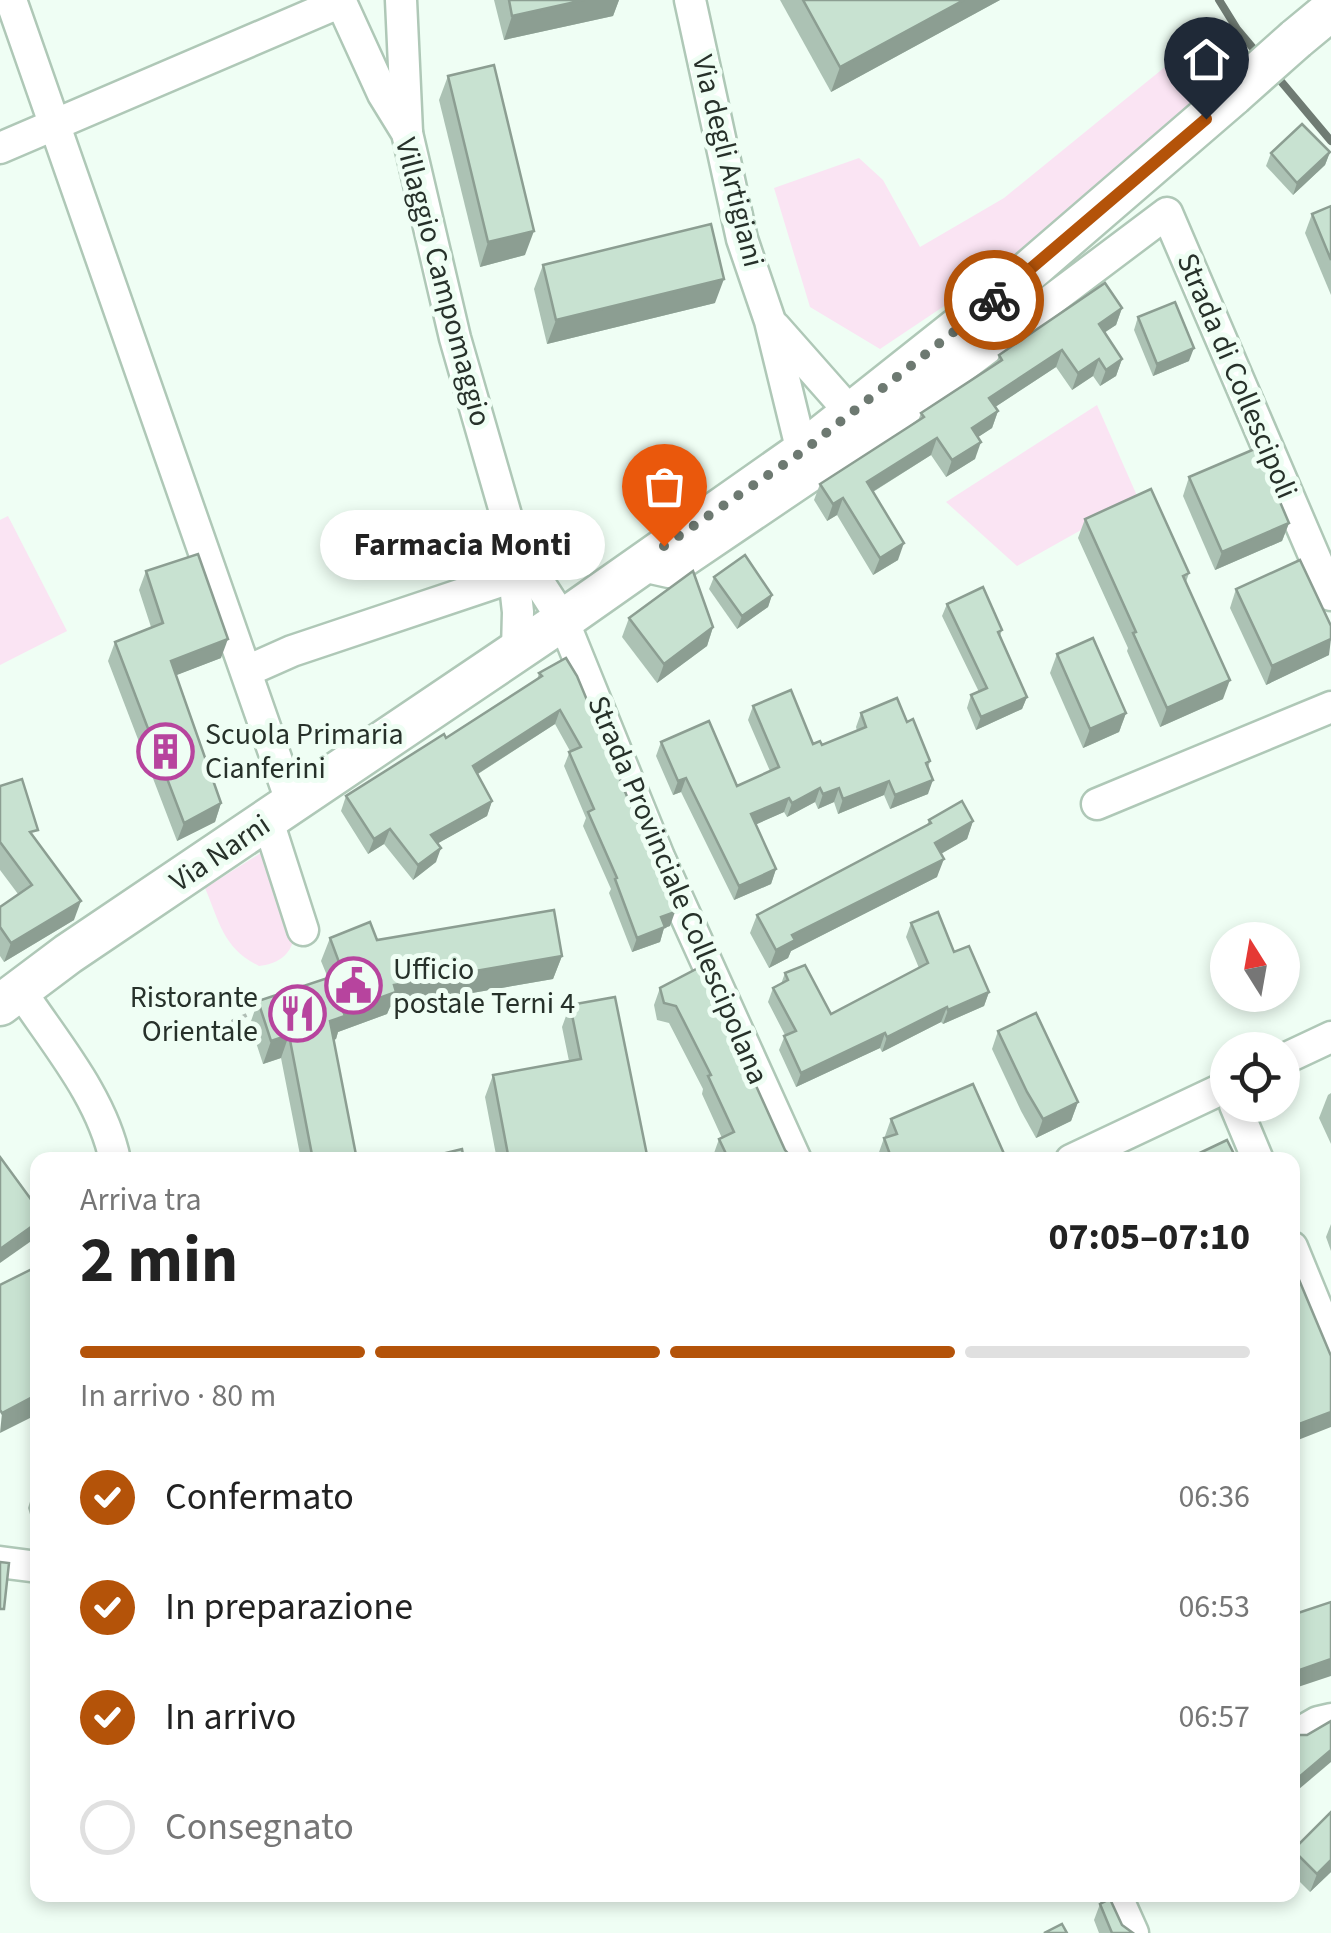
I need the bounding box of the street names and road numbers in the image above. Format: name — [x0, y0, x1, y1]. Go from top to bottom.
street label: Via degli Artigiani — [681, 51, 775, 271]
street label: Villaggio Campomaggio — [384, 133, 502, 431]
street label: Strada di Collescipoli — [1166, 246, 1308, 506]
street label: Strada Provinciale Collescipolana — [577, 689, 779, 1091]
street label: Via Narni — [161, 804, 279, 902]

